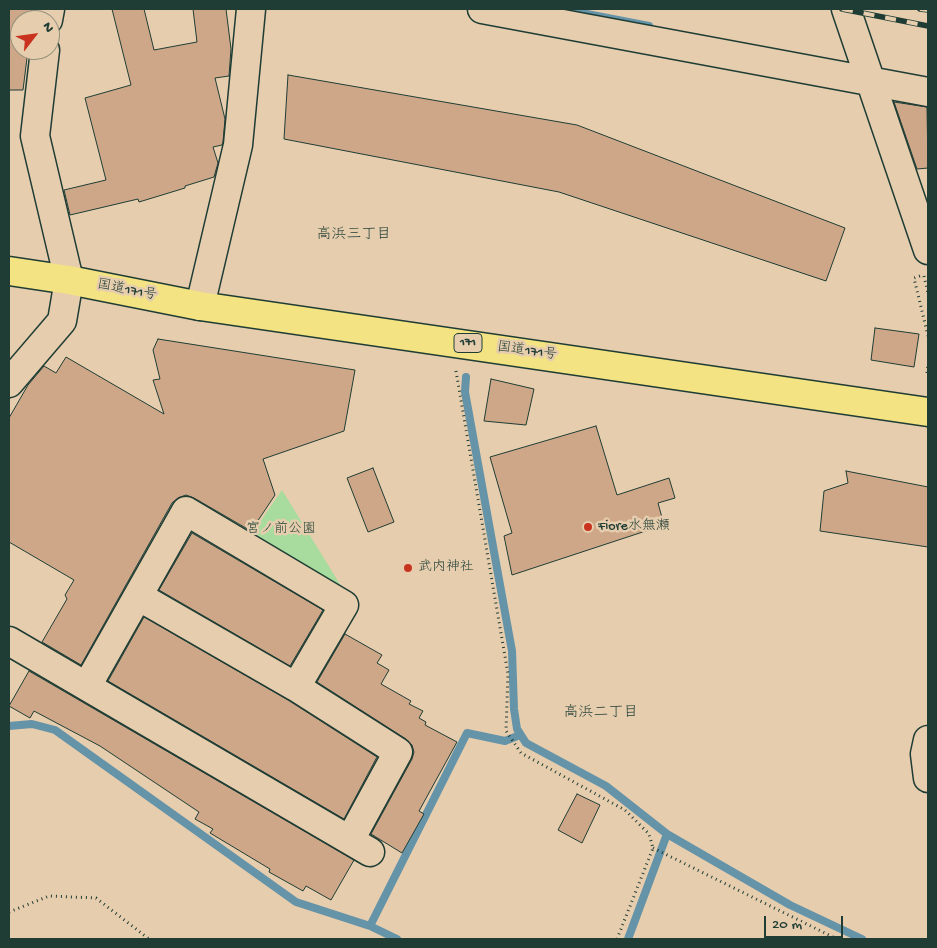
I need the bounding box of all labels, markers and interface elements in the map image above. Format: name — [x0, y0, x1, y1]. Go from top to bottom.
north arrow — [10, 10, 60, 60]
text: N — [38, 20, 57, 36]
district label: 高浜三丁目 — [317, 227, 391, 245]
street label: 国道171号 — [96, 277, 158, 305]
road number: 171 — [454, 333, 482, 352]
street label: 国道171号 — [496, 339, 558, 365]
place label: Fiore水無瀬 — [598, 519, 670, 535]
marker: Fiore水無瀬 — [582, 521, 594, 533]
park label: 宮ノ前公園 — [246, 522, 316, 538]
place label: 武内神社 — [418, 560, 474, 576]
marker: 武内神社 — [402, 562, 414, 574]
district label: 高浜二丁目 — [564, 705, 638, 723]
scale bar — [767, 906, 846, 938]
text: 20 m — [772, 916, 802, 934]

